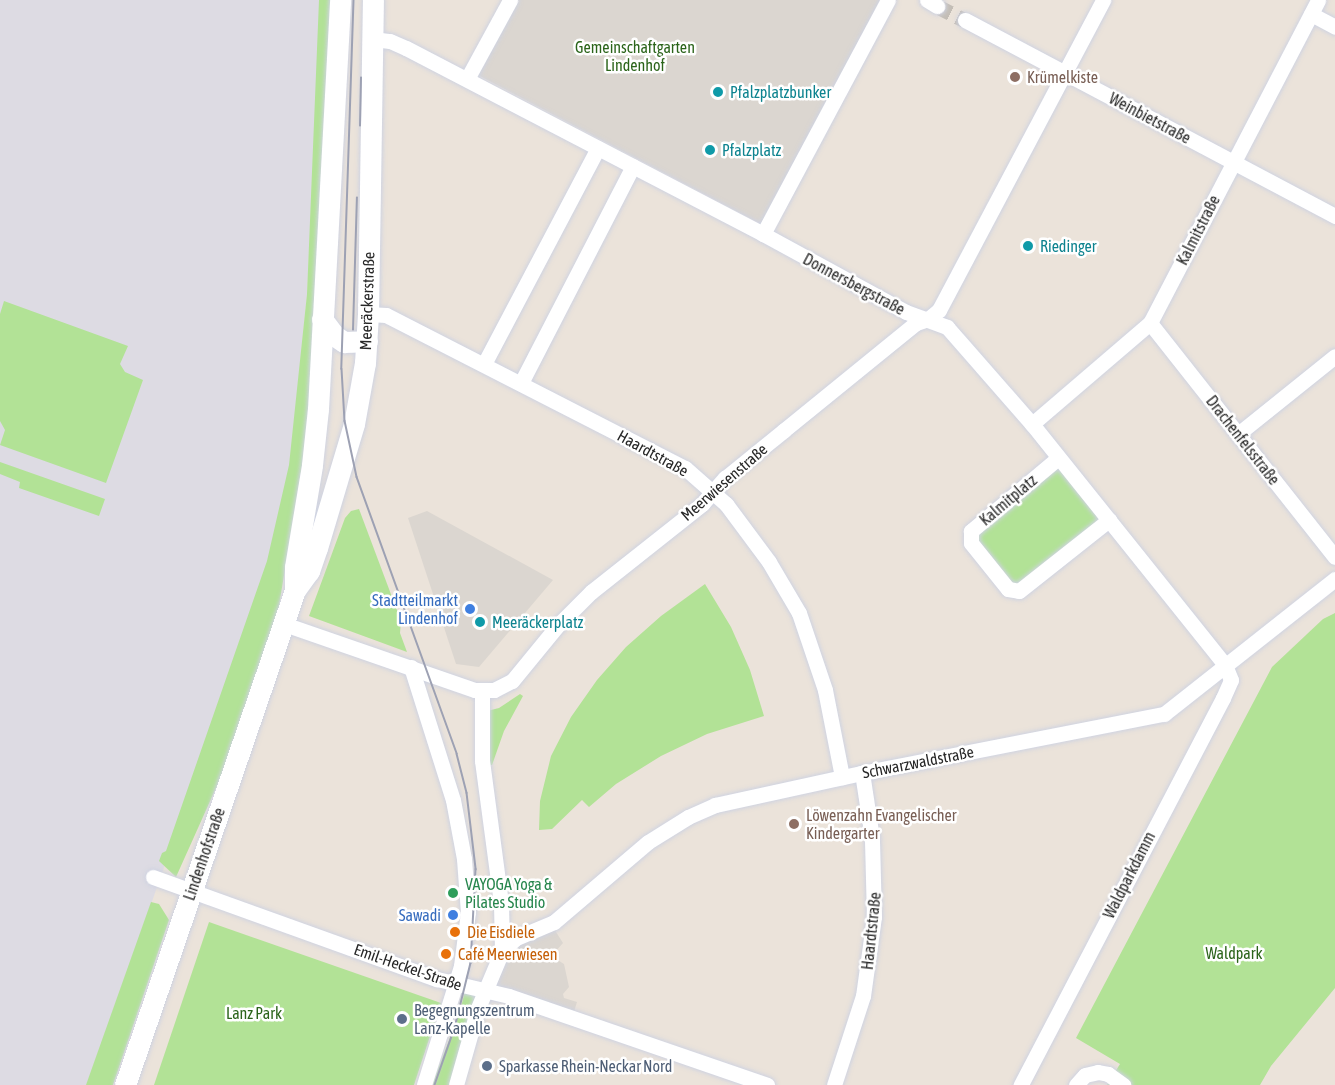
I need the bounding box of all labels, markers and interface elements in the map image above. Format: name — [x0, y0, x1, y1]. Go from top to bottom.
park label: Gemeinschaftgarten Lindenhof — [575, 37, 695, 75]
place label: Krümelkiste — [1027, 67, 1098, 87]
marker: Krümelkiste — [1008, 70, 1022, 84]
place label: Pfalzplatzbunker — [730, 82, 831, 102]
marker: Pfalzplatzbunker — [711, 85, 725, 99]
street label: Weinbietstraße — [1106, 88, 1194, 148]
place label: Pfalzplatz — [722, 140, 781, 160]
marker: Pfalzplatz — [703, 143, 717, 157]
street label: Kalmitstraße — [1172, 192, 1224, 268]
place label: Riedinger — [1040, 236, 1096, 256]
marker: Riedinger — [1021, 239, 1035, 253]
street label: Donnersbergstraße — [800, 249, 908, 319]
street label: Meeräckerstraße — [356, 251, 378, 351]
street label: Drachenfelsstraße — [1202, 392, 1284, 488]
street label: Haardtstraße — [614, 426, 692, 480]
street label: Meerwiesenstraße — [677, 439, 771, 525]
street label: Kalmitplatz — [976, 471, 1040, 529]
place label: Stadtteilmarkt Lindenhof — [372, 590, 458, 628]
marker: Stadtteilmarkt Lindenhof — [463, 602, 477, 616]
place label: Meeräckerplatz — [492, 612, 583, 632]
marker: Meeräckerplatz — [473, 615, 487, 629]
street label: Schwarzwaldstraße — [861, 742, 975, 782]
street label: Lindenhofstraße — [179, 805, 229, 903]
place label: Löwenzahn Evangelischer Kindergarter — [806, 805, 956, 843]
marker: Löwenzahn Evangelischer Kindergarter — [787, 817, 801, 831]
street label: Waldparkdamm — [1099, 828, 1159, 922]
place label: VAYOGA Yoga & Pilates Studio — [465, 874, 552, 912]
marker: VAYOGA Yoga & Pilates Studio — [446, 886, 460, 900]
street label: Haardtstraße — [857, 891, 885, 971]
place label: Sawadi — [399, 905, 441, 925]
marker: Sawadi — [446, 908, 460, 922]
place label: Die Eisdiele — [467, 922, 535, 942]
marker: Die Eisdiele — [448, 925, 462, 939]
street label: Emil-Heckel-Straße — [352, 940, 464, 994]
park label: Waldpark — [1205, 943, 1263, 963]
place label: Café Meerwiesen — [458, 944, 558, 964]
marker: Café Meerwiesen — [439, 947, 453, 961]
place label: Begegnungszentrum Lanz-Kapelle — [414, 1000, 535, 1038]
park label: Lanz Park — [226, 1003, 282, 1023]
marker: Begegnungszentrum Lanz-Kapelle — [395, 1012, 409, 1026]
place label: Sparkasse Rhein-Neckar Nord — [499, 1056, 672, 1076]
marker: Sparkasse Rhein-Neckar Nord — [480, 1059, 494, 1073]

